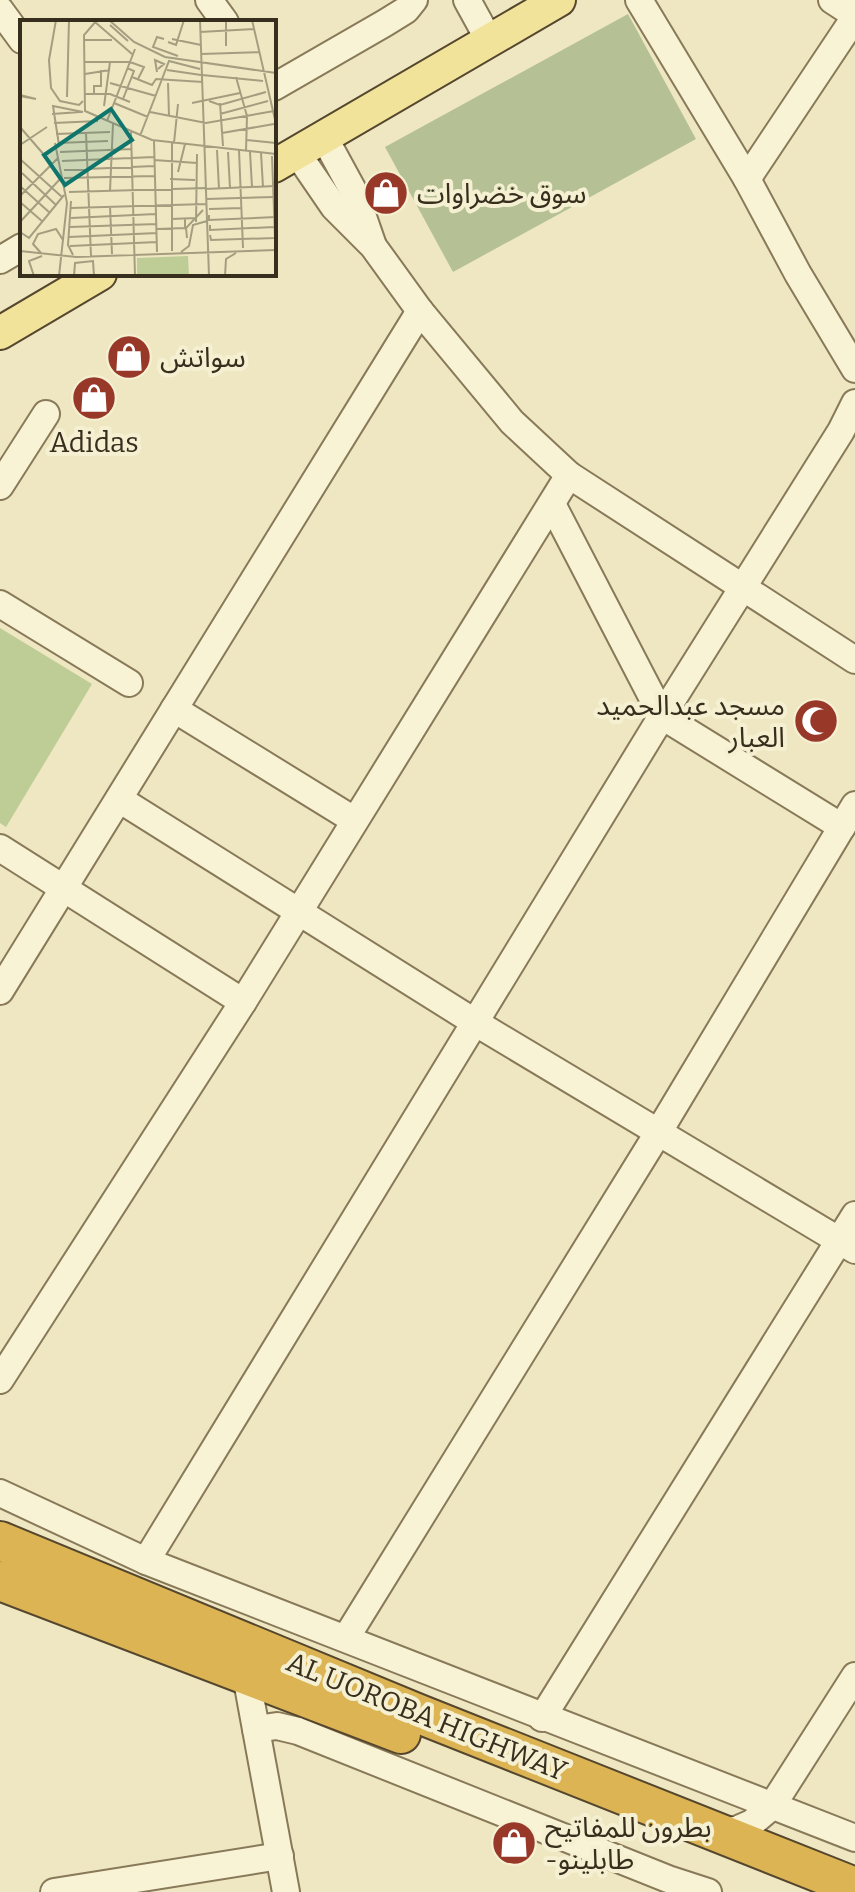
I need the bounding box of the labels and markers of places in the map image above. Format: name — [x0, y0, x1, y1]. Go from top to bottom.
shop icon: سوق خضراوات — [362, 169, 410, 217]
place label: سوق خضراوات — [417, 177, 587, 210]
shop icon: سواتش — [105, 333, 153, 381]
place label: سواتش — [160, 341, 246, 374]
shop icon: Adidas — [70, 374, 118, 422]
place label: Adidas — [49, 426, 139, 459]
place label: مسجد عبدالحميد العبار — [596, 689, 785, 754]
mosque icon: مسجد عبدالحميد العبار — [792, 697, 840, 745]
place label: بطرون للمفاتيح -طابلينو — [545, 1811, 712, 1876]
shop icon: بطرون للمفاتيح -طابلينو — [490, 1819, 538, 1867]

